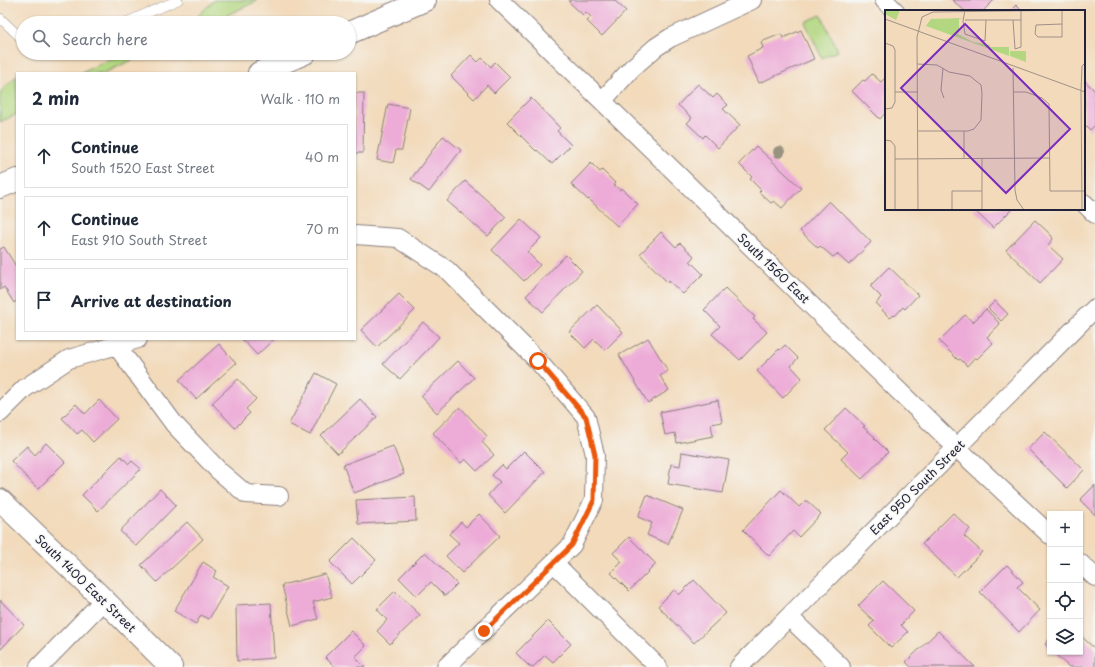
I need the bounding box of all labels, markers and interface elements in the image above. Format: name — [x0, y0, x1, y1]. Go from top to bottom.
inset map — [885, 10, 1085, 210]
search box — [16, 16, 356, 60]
icon: search — [30, 27, 52, 49]
text: Search here — [62, 27, 148, 50]
text: 2 min — [32, 85, 79, 111]
text: Walk · 110 m — [261, 89, 340, 108]
text: Continue — [71, 135, 139, 158]
icon: ahead — [33, 145, 55, 167]
text: 40 m — [305, 147, 339, 166]
text: South 1520 East Street — [71, 158, 215, 177]
text: Continue — [71, 207, 139, 230]
icon: ahead — [33, 217, 55, 239]
text: 70 m — [306, 219, 339, 238]
street label: South 1560 East — [734, 229, 814, 307]
text: East 910 South Street — [71, 230, 207, 249]
icon: arrive — [33, 289, 55, 311]
text: Arrive at destination — [71, 289, 232, 312]
route start — [529, 352, 547, 370]
street label: East 950 South Street — [865, 435, 969, 539]
map controls — [1047, 511, 1083, 655]
button: + — [1047, 511, 1083, 547]
street label: South 1400 East Street — [31, 530, 141, 636]
button: − — [1047, 547, 1083, 583]
button: locate — [1047, 583, 1083, 619]
button: layers — [1047, 619, 1083, 655]
route end — [475, 622, 493, 640]

